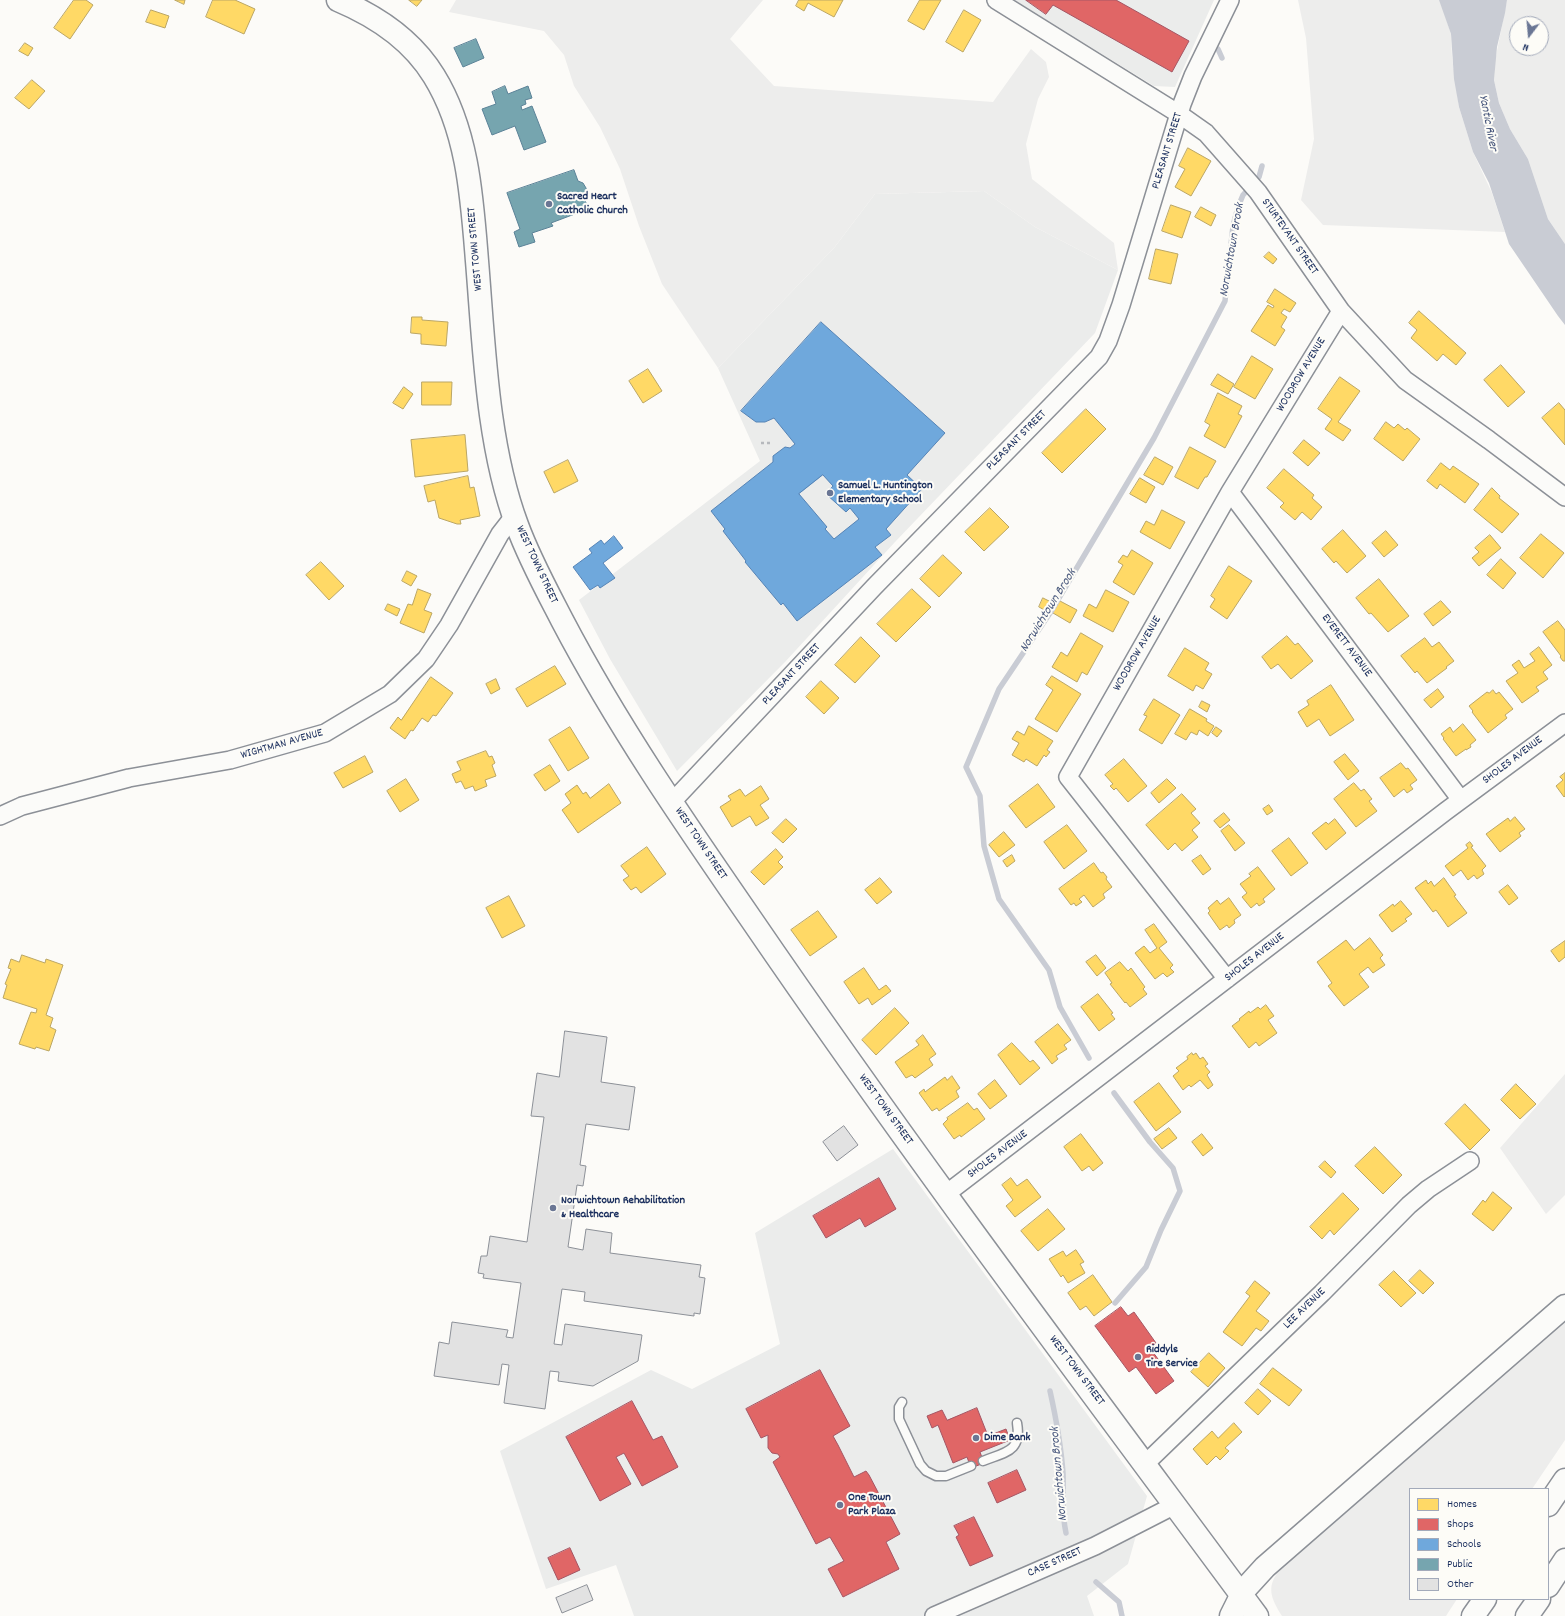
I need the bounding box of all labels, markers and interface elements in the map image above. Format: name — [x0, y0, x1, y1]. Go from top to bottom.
north arrow — [1509, 16, 1549, 56]
text: N — [1521, 38, 1531, 55]
water label: Yantic River — [1474, 94, 1500, 152]
street label: PLEASANT STREET — [1150, 111, 1186, 191]
place label: Sacred Heart Catholic Church — [557, 190, 628, 218]
street label: STURTEVANT STREET — [1257, 196, 1321, 278]
marker: Sacred Heart Catholic Church — [544, 199, 554, 209]
water label: Norwichtown Brook — [1217, 202, 1249, 298]
street label: WEST TOWN STREET — [465, 207, 487, 291]
street label: WOODROW AVENUE — [1274, 335, 1330, 415]
street label: PLEASANT STREET — [984, 408, 1050, 474]
place label: Samuel L. Huntington Elementary School — [838, 479, 932, 507]
marker: Samuel L. Huntington Elementary School — [825, 488, 835, 498]
street label: WEST TOWN STREET — [512, 524, 560, 606]
water label: Norwichtown Brook — [1017, 567, 1081, 655]
street label: EVERETT AVENUE — [1318, 612, 1374, 680]
street label: WOODROW AVENUE — [1111, 614, 1165, 694]
street label: PLEASANT STREET — [760, 641, 824, 709]
street label: WIGHTMAN AVENUE — [239, 726, 325, 764]
street label: SHOLES AVENUE — [1480, 734, 1546, 788]
street label: WEST TOWN STREET — [671, 805, 729, 883]
street label: SHOLES AVENUE — [1222, 930, 1288, 986]
street label: WEST TOWN STREET — [854, 1072, 916, 1148]
street label: SHOLES AVENUE — [965, 1128, 1031, 1182]
place label: Norwichtown Rehabilitation & Healthcare — [561, 1194, 685, 1222]
marker: Norwichtown Rehabilitation & Healthcare — [548, 1203, 558, 1213]
street label: LEE AVENUE — [1281, 1285, 1329, 1333]
street label: WEST TOWN STREET — [1045, 1333, 1107, 1409]
place label: Riddyls Tire Service — [1146, 1343, 1198, 1371]
marker: Riddyls Tire Service — [1133, 1352, 1143, 1362]
water label: Norwichtown Brook — [1048, 1426, 1072, 1522]
place label: Dime Bank — [984, 1431, 1030, 1445]
marker: Dime Bank — [971, 1433, 981, 1443]
legend — [1409, 1488, 1549, 1600]
place label: One Town Park Plaza — [848, 1491, 895, 1519]
text: Homes — [1447, 1496, 1477, 1513]
marker: One Town Park Plaza — [835, 1500, 845, 1510]
text: Shops — [1447, 1516, 1474, 1533]
text: Schools — [1447, 1536, 1481, 1553]
street label: CASE STREET — [1026, 1545, 1084, 1581]
text: Public — [1447, 1556, 1473, 1573]
text: Other — [1447, 1576, 1474, 1593]

